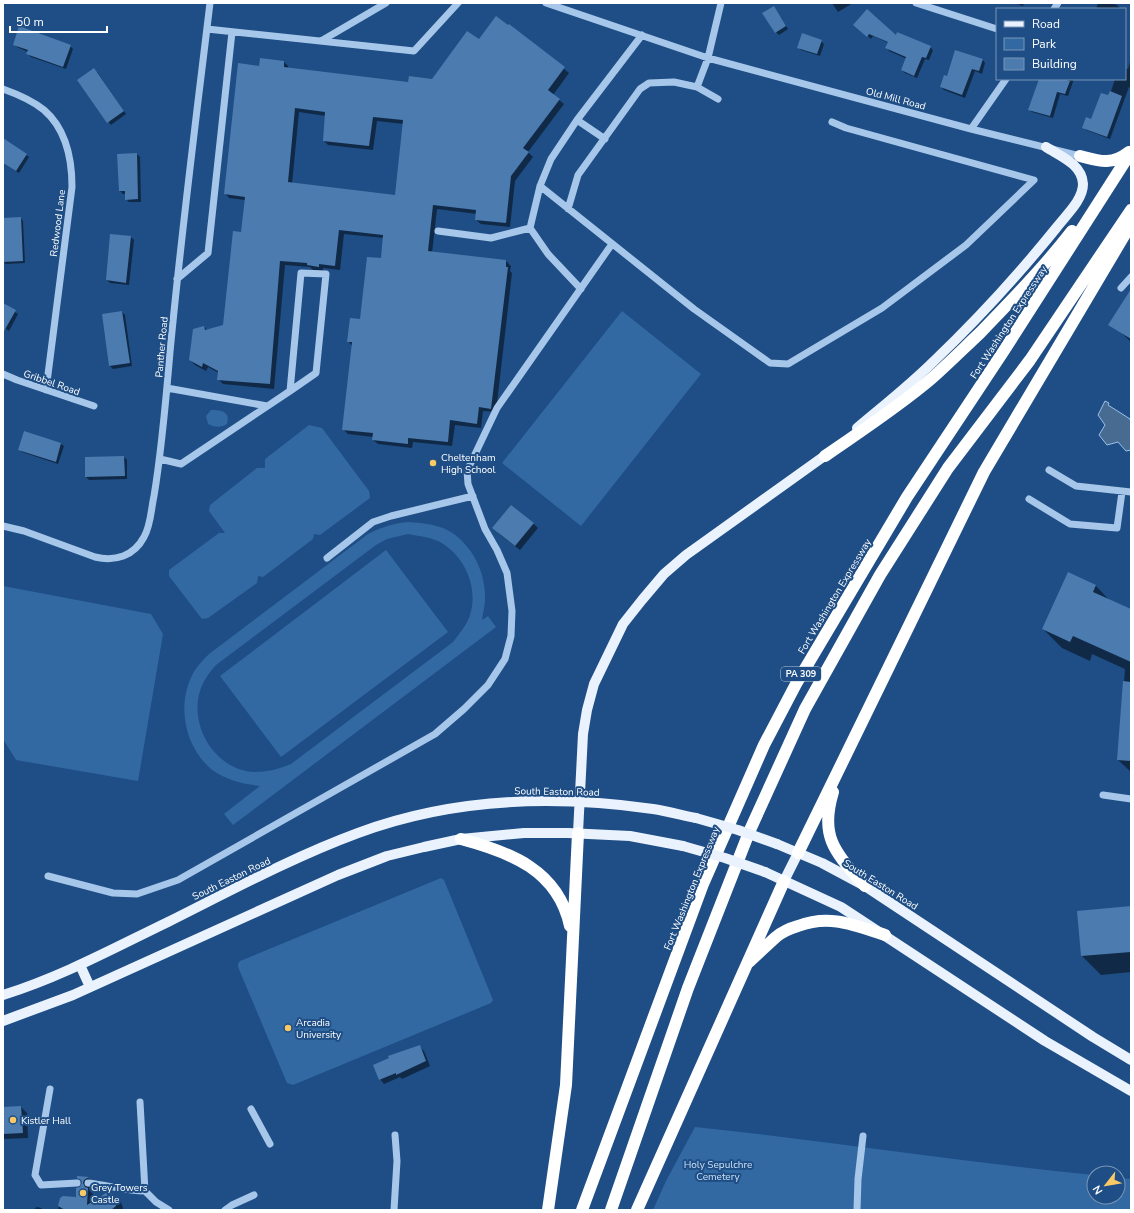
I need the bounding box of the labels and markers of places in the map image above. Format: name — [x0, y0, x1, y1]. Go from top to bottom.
place label: Cheltenham High School — [441, 451, 496, 477]
marker: Cheltenham High School — [428, 458, 438, 468]
place label: Arcadia University — [296, 1016, 342, 1042]
marker: Arcadia University — [283, 1023, 293, 1033]
place label: Kistler Hall — [21, 1114, 71, 1128]
marker: Kistler Hall — [8, 1115, 18, 1125]
place label: Grey Towers Castle — [91, 1181, 148, 1207]
marker: Grey Towers Castle — [78, 1188, 88, 1198]

